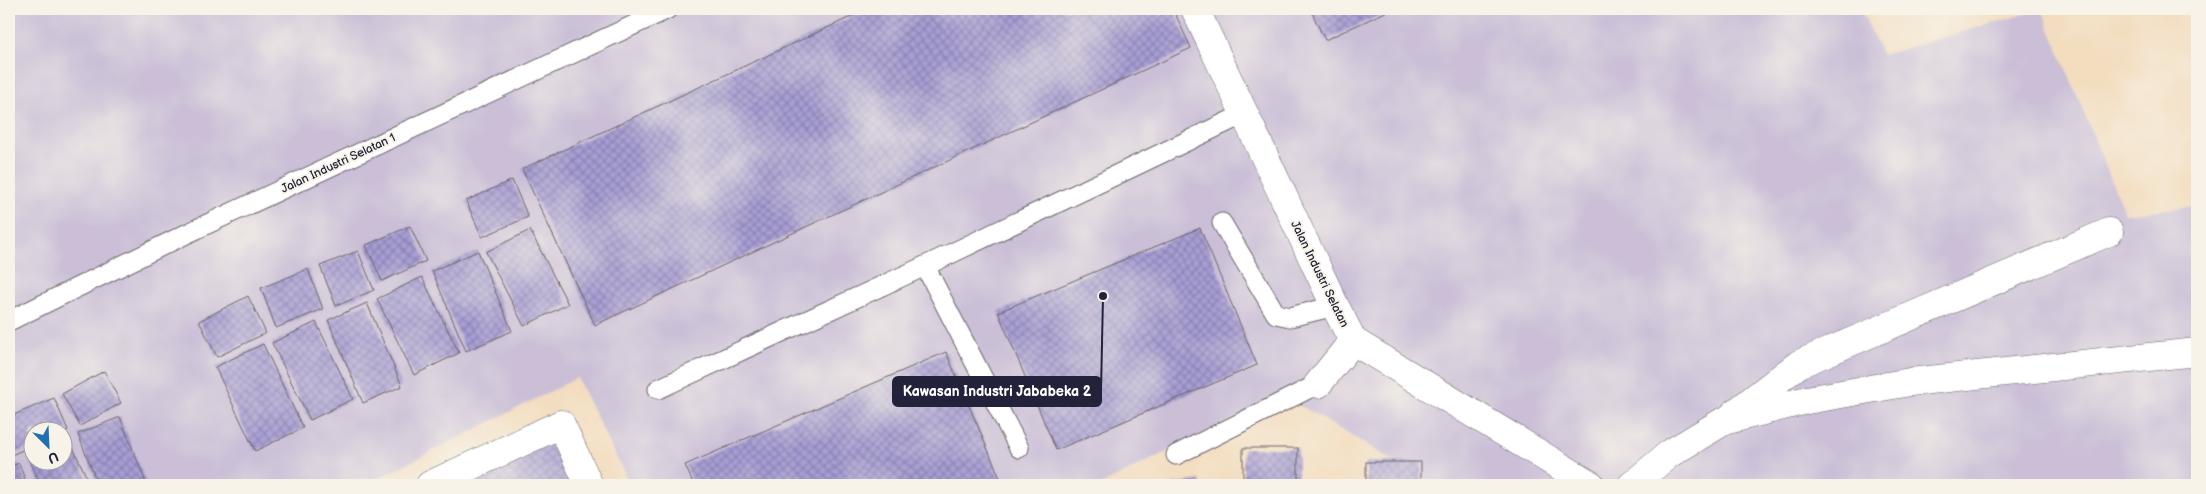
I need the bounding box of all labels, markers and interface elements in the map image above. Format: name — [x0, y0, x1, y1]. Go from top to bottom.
street label: Jalan Industri Selatan 1 — [279, 130, 398, 197]
street label: Jalan Industri Selatan — [1287, 218, 1352, 330]
callout: Kawasan Industri Jababeka 2 — [893, 377, 1101, 406]
text: Kawasan Industri Jababeka 2 — [903, 383, 1092, 400]
north arrow — [22, 422, 72, 472]
text: U — [45, 448, 61, 467]

